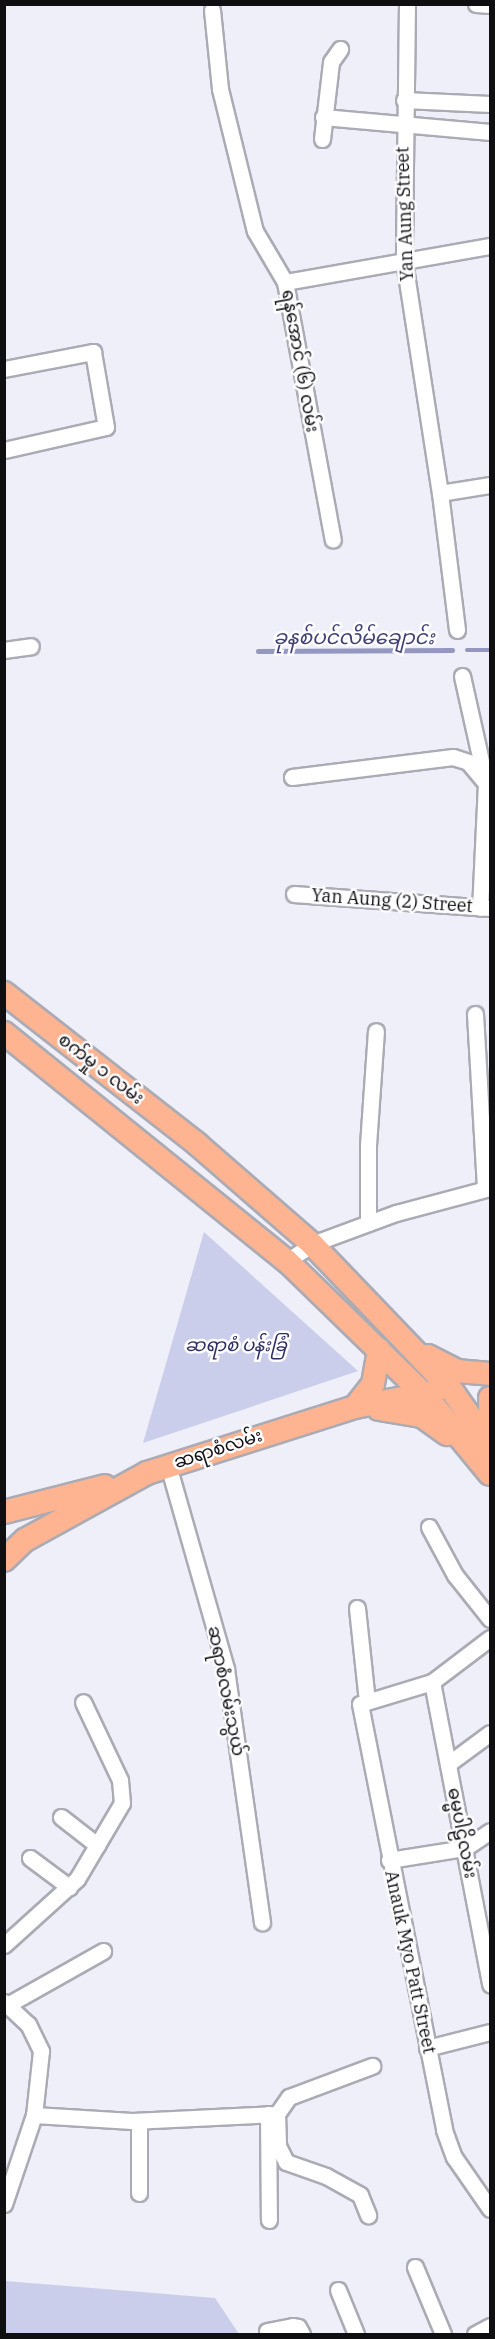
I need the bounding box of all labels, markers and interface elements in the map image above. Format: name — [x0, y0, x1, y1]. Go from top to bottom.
street label: Yan Aung Street — [392, 146, 418, 282]
street label: ရန်အောင် (၆) လမ်း — [277, 288, 323, 434]
water label: ခုနစ်ပင်လိမ်ချောင်း — [274, 624, 434, 648]
street label: Yan Aung (2) Street — [311, 885, 473, 917]
street label: စက်မှု ၁ လမ်း — [54, 1029, 148, 1109]
park label: ဆရာစံ ပန်းခြံ — [185, 1334, 287, 1356]
street label: ဆရာစံလမ်း — [171, 1425, 265, 1473]
street label: ဆရာစံလမ်းသွယ် — [203, 1624, 249, 1758]
street label: ဓမ္မပါဠိလမ်း — [443, 1786, 481, 1880]
street label: Anauk Myo Patt Street — [380, 1868, 440, 2056]

